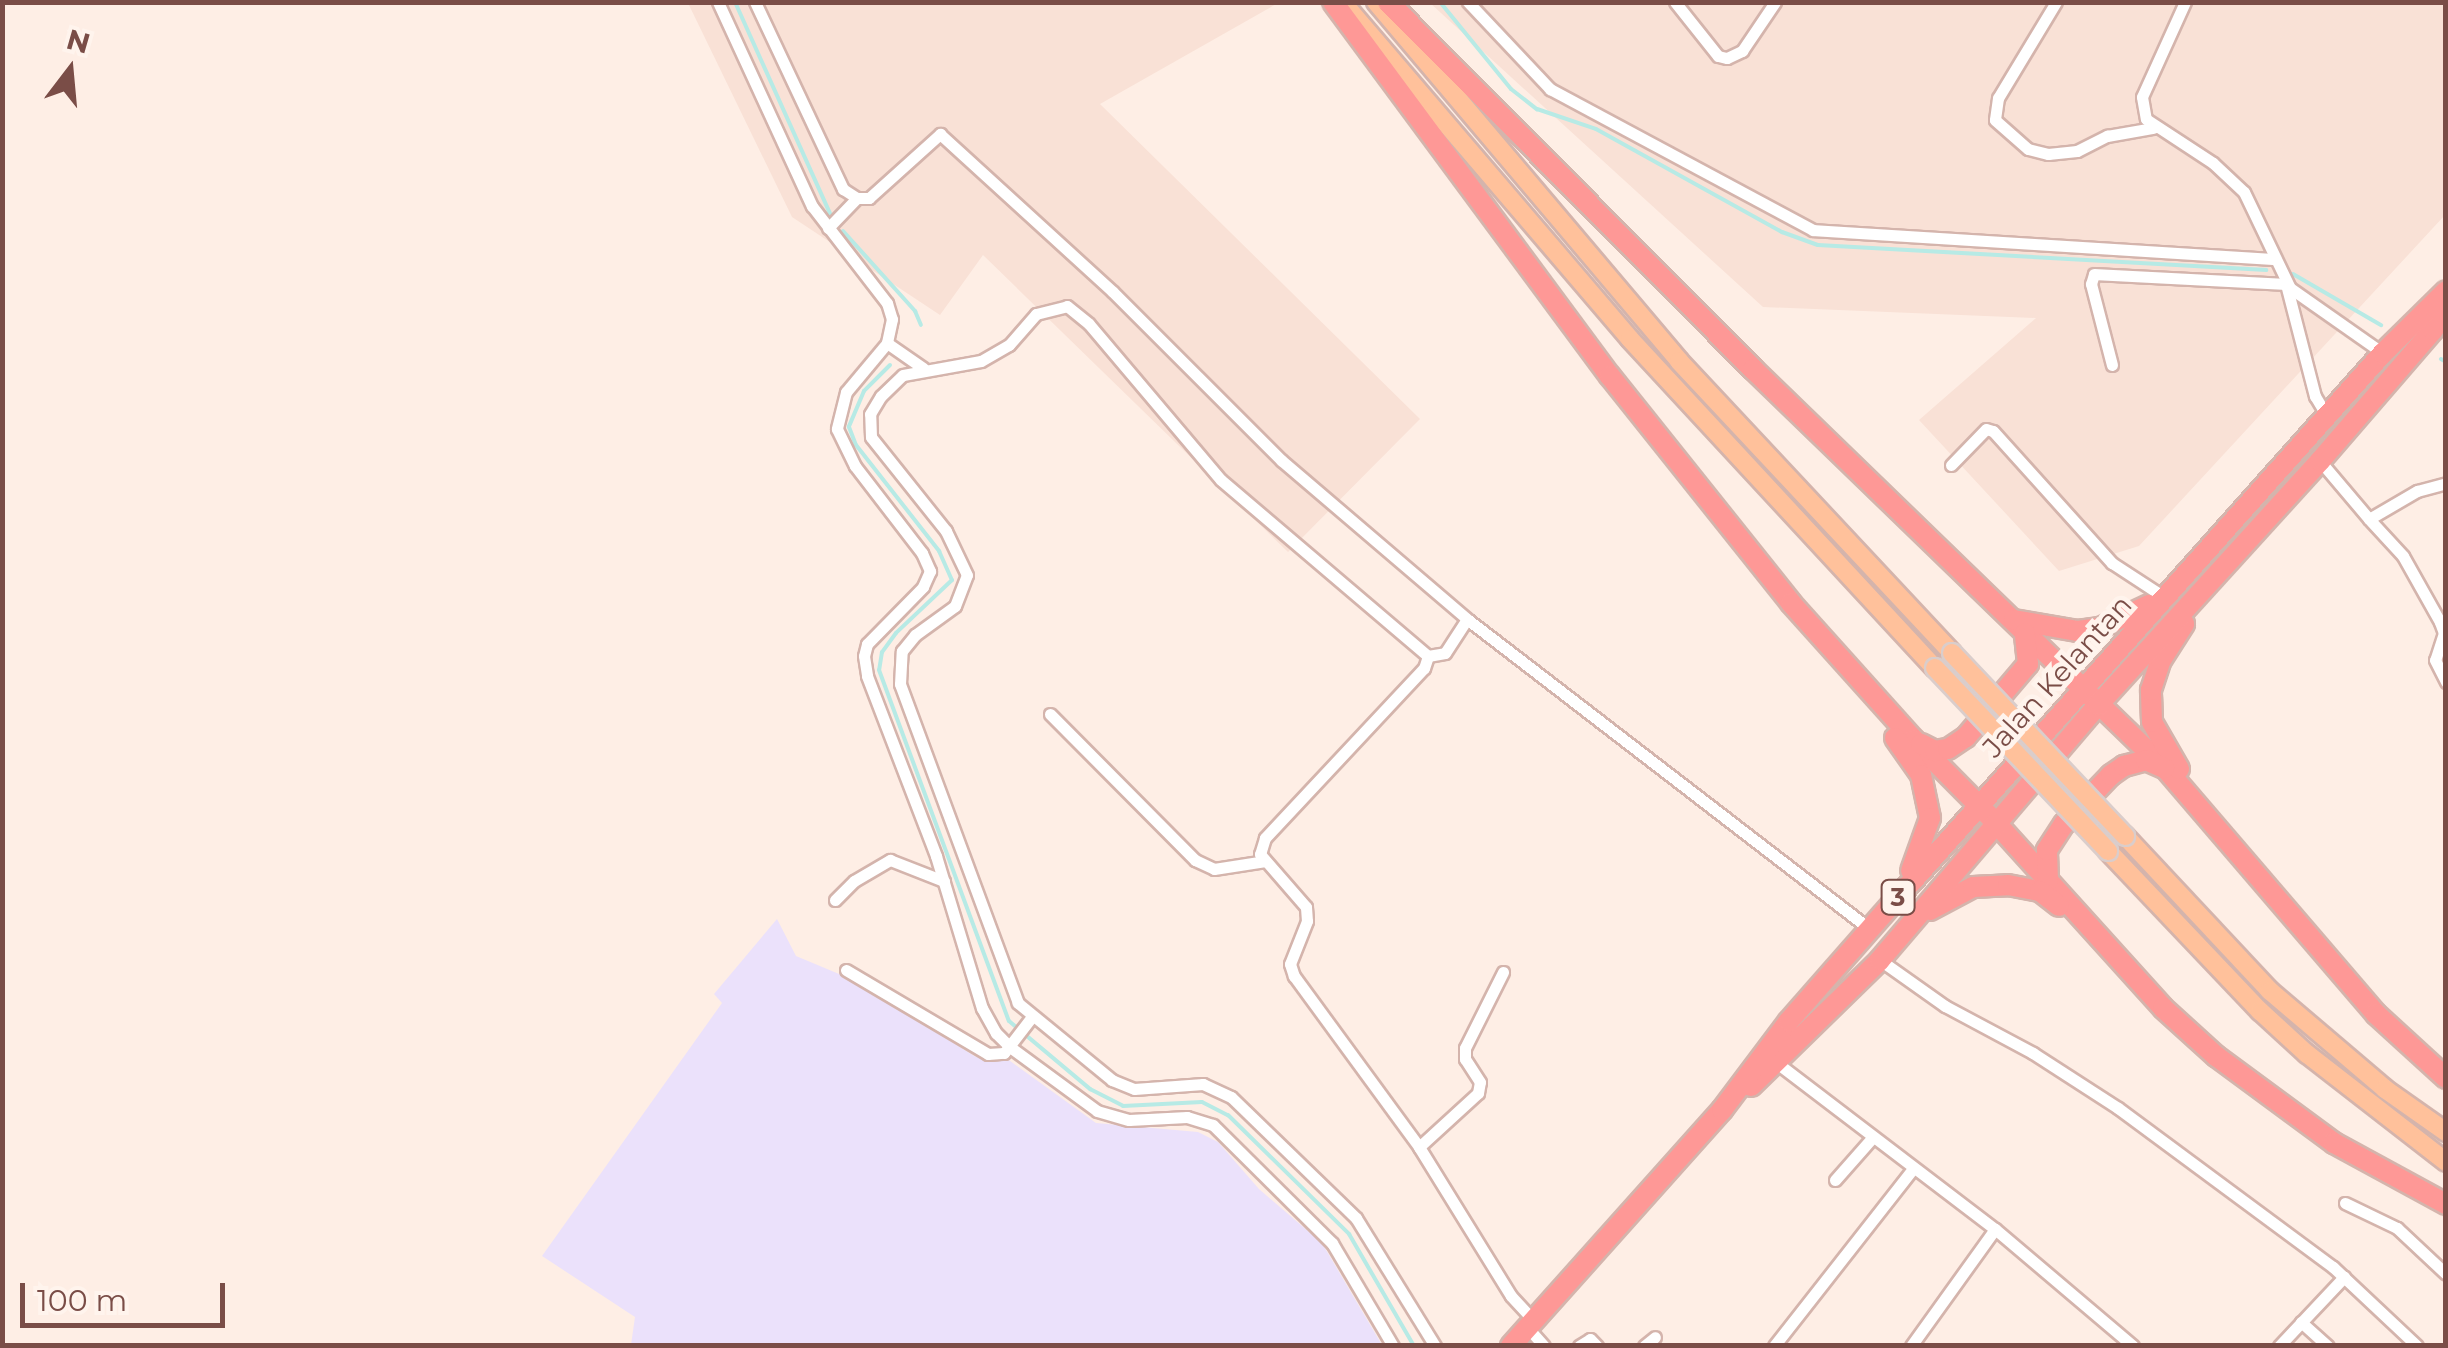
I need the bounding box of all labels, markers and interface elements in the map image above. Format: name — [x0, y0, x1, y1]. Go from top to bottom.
north arrow — [20, 20, 120, 120]
text: N — [63, 22, 94, 61]
street label: Jalan Kelantan — [1976, 588, 2138, 764]
road number: 3 — [1880, 877, 1916, 917]
scale bar — [25, 1263, 230, 1325]
text: 100 m — [37, 1282, 127, 1319]

